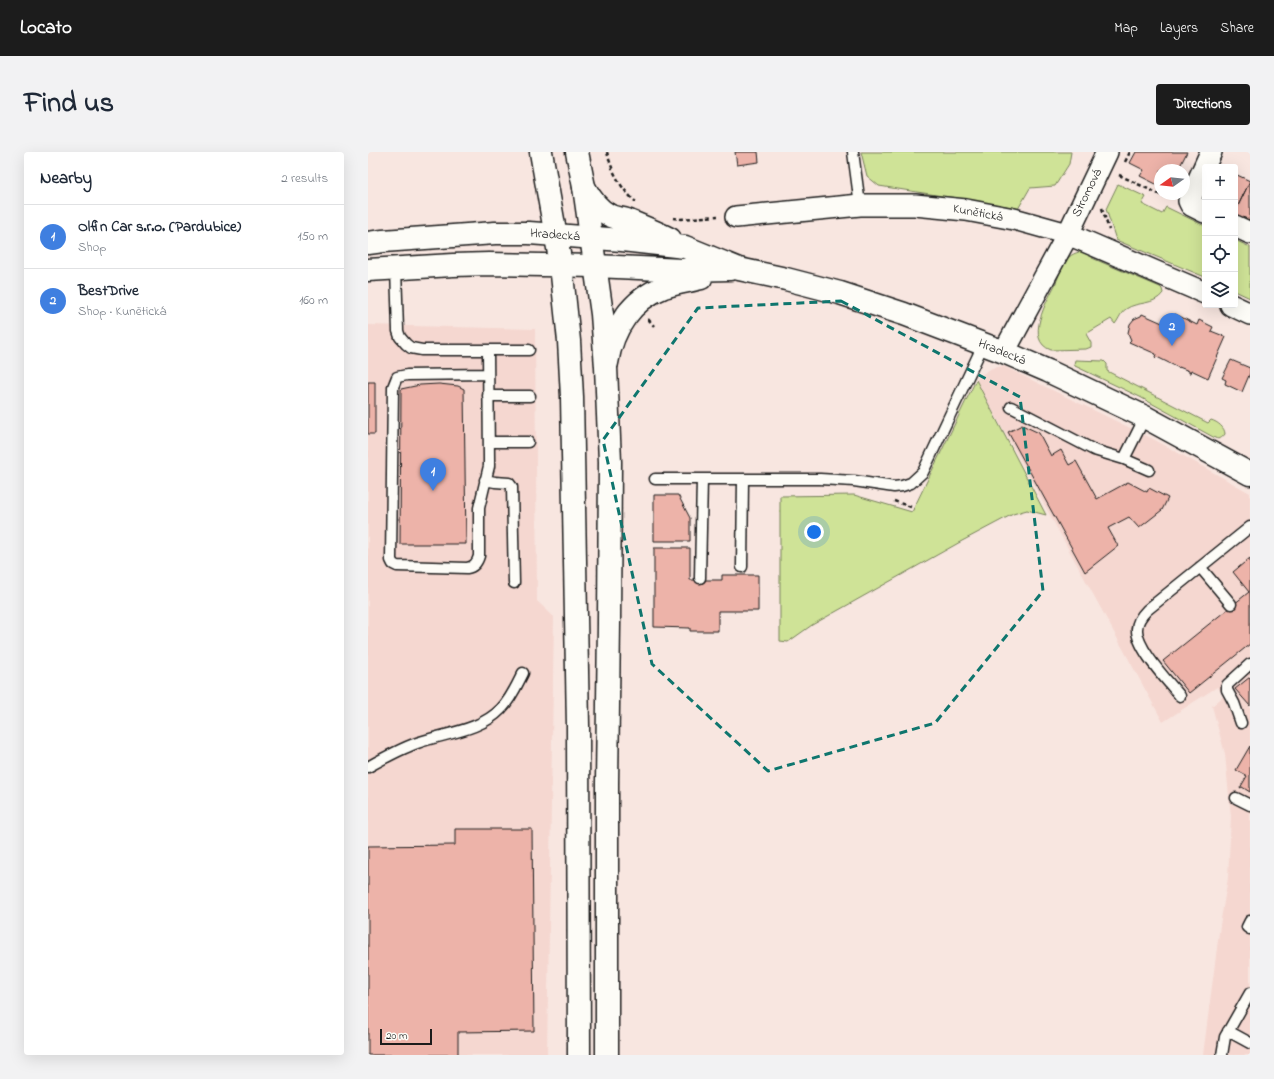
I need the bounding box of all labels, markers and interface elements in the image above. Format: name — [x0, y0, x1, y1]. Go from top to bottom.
text: Locato — [20, 15, 72, 42]
text: Map — [1114, 18, 1138, 39]
text: Layers — [1160, 18, 1198, 39]
text: Share — [1220, 18, 1254, 39]
text: Find us — [24, 84, 114, 125]
button: Directions — [1156, 84, 1250, 125]
north arrow — [1154, 164, 1190, 200]
map controls — [1202, 164, 1238, 308]
button: + — [1202, 164, 1238, 200]
street label: Stromová — [1067, 165, 1107, 221]
text: Nearby — [40, 166, 92, 191]
text: 2 results — [281, 169, 328, 188]
street label: Kunětická — [951, 199, 1005, 227]
button: − — [1202, 200, 1238, 236]
text: Olfin Car s.r.o. (Pardubice) — [78, 216, 241, 238]
street label: Hradecká — [530, 224, 581, 246]
text: 1 — [51, 227, 55, 246]
text: 150 m — [297, 227, 328, 246]
button: locate — [1202, 236, 1238, 272]
text: Shop — [78, 238, 106, 257]
button: layers — [1202, 272, 1238, 308]
text: BestDrive — [78, 280, 139, 302]
text: 2 — [50, 291, 56, 310]
text: 160 m — [299, 291, 328, 310]
text: Shop · Kunětická — [78, 302, 166, 321]
pin: 2 — [1159, 313, 1185, 346]
street label: Hradecká — [975, 334, 1029, 370]
pin: 1 — [420, 458, 446, 491]
your location — [804, 522, 824, 542]
scale bar — [380, 1027, 432, 1046]
text: 20 m — [386, 1028, 408, 1044]

